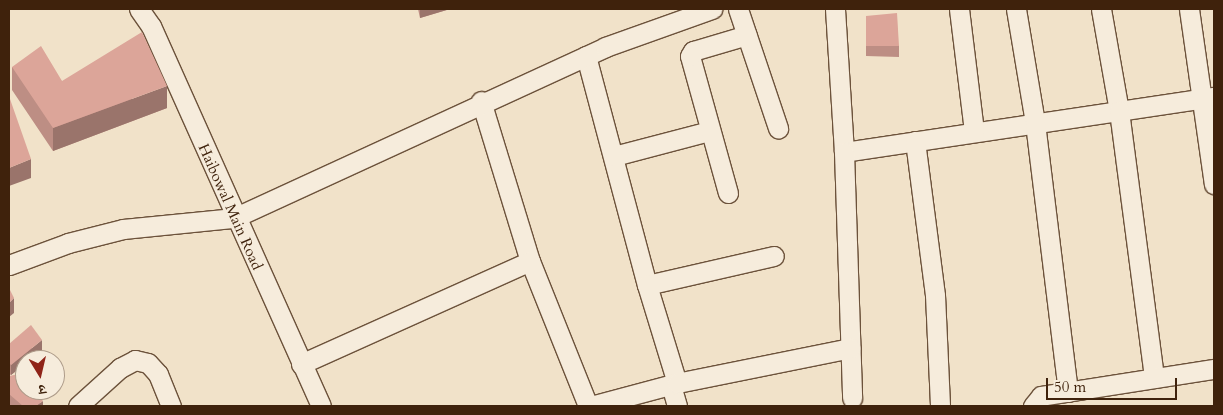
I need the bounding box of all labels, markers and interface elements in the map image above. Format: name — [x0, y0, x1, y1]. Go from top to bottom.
street label: Haibowal Main Road — [194, 141, 266, 273]
north arrow — [15, 350, 65, 400]
scale bar — [1048, 368, 1179, 400]
text: 50 m — [1054, 377, 1086, 397]
text: उ — [37, 379, 47, 399]

